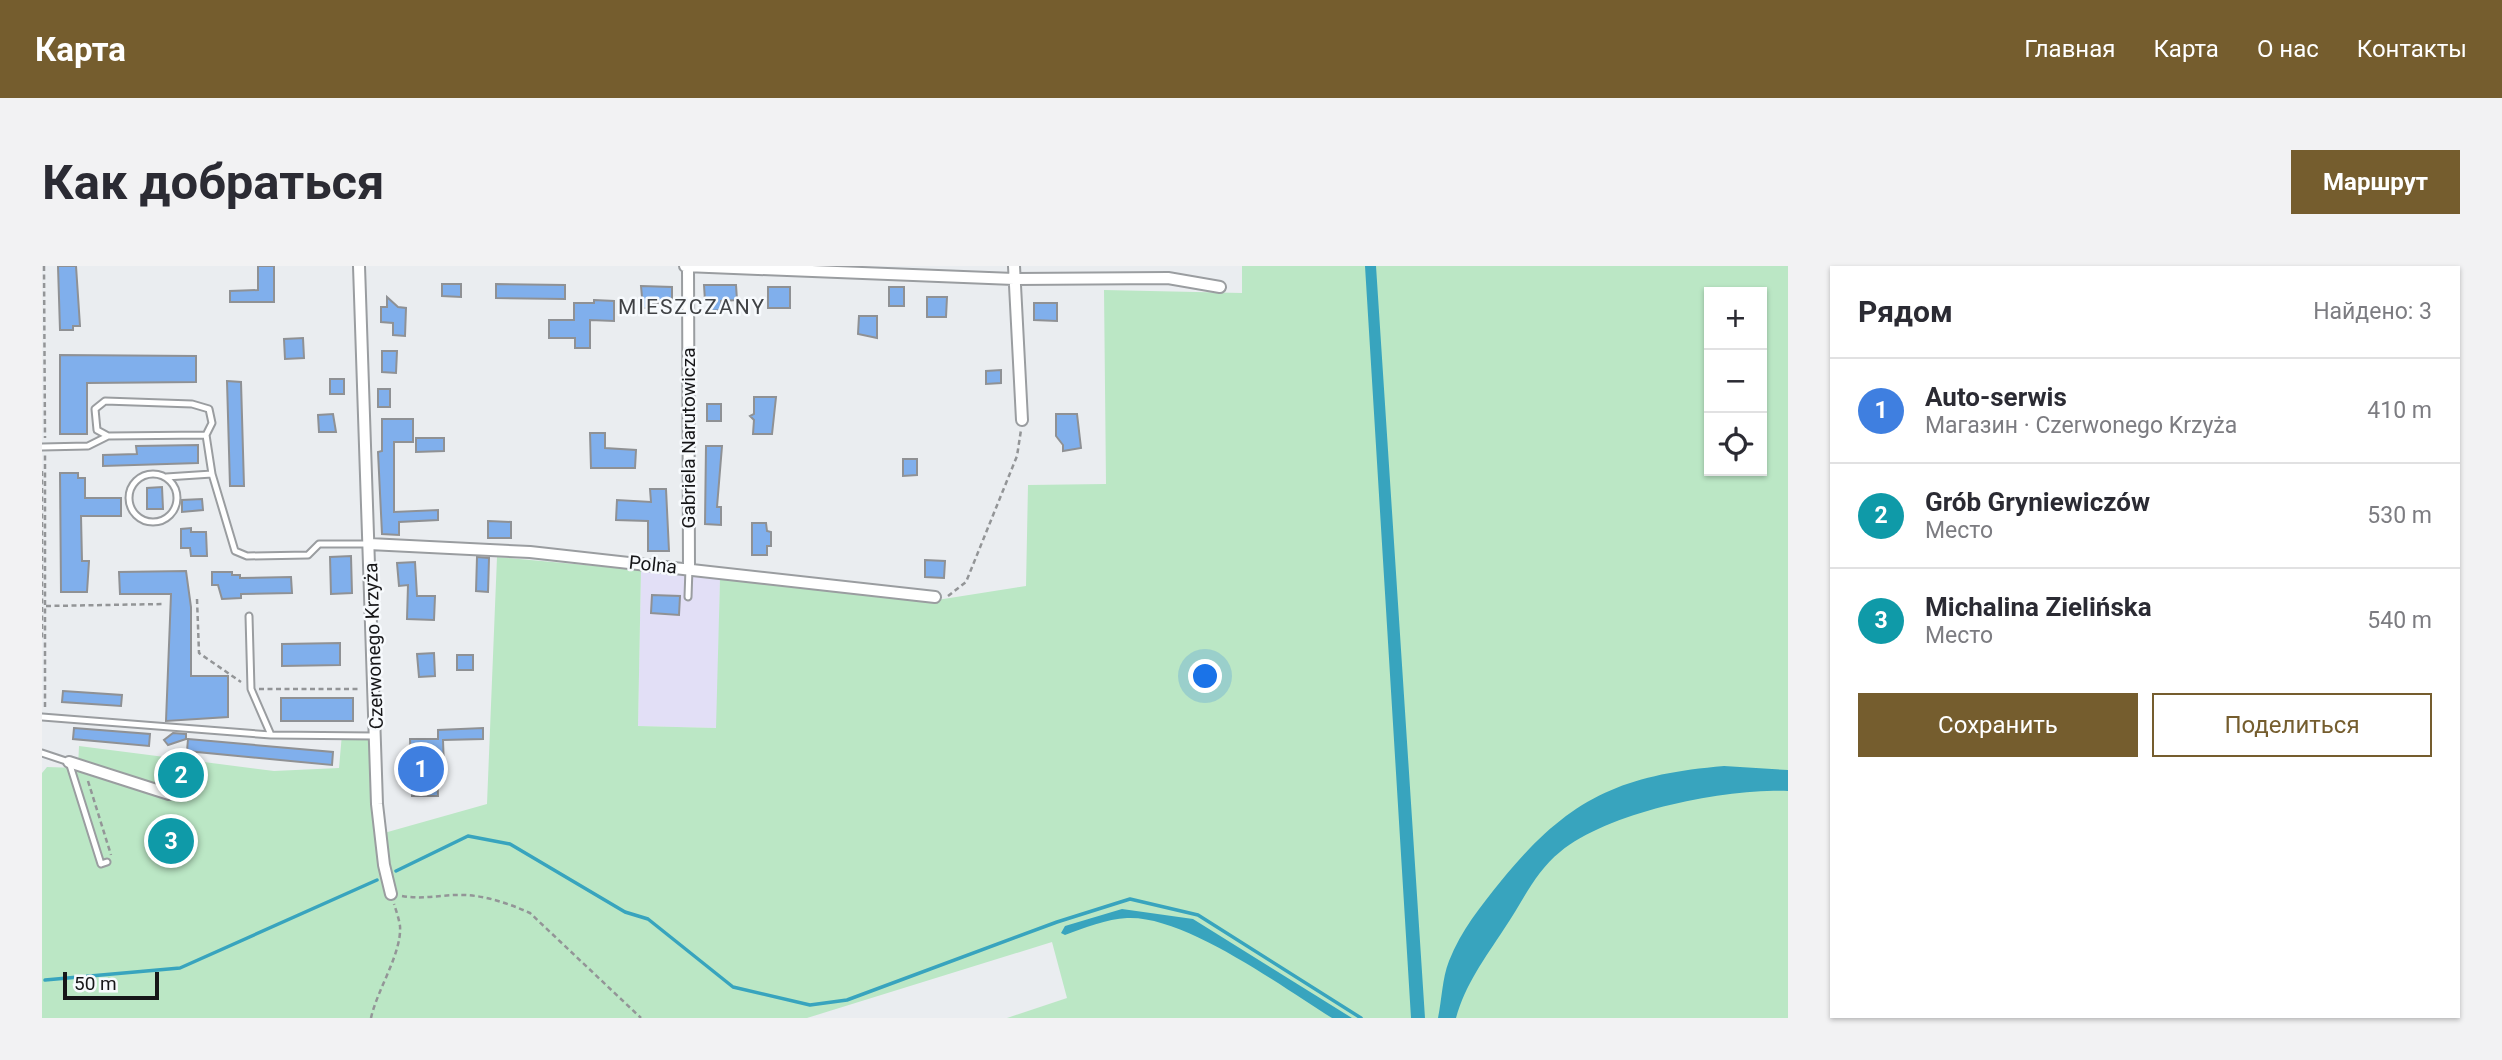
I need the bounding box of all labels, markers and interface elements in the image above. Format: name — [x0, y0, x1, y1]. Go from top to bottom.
text: Карта — [35, 30, 126, 69]
text: Главная — [2024, 35, 2115, 63]
text: Карта — [2153, 35, 2219, 63]
text: О нас — [2257, 35, 2319, 63]
text: Контакты — [2357, 35, 2467, 63]
button: Маршрут — [2291, 150, 2460, 214]
text: Как добраться — [42, 154, 384, 211]
map controls — [1704, 287, 1767, 476]
button: + — [1704, 287, 1767, 350]
text: Рядом — [1858, 294, 1953, 329]
district label: MIESZCZANY — [618, 295, 766, 319]
text: Найдено: 3 — [2313, 298, 2432, 325]
street label: Gabriela Narutowicza — [677, 347, 700, 529]
button: − — [1704, 350, 1767, 413]
text: Auto-serwis — [1925, 382, 2067, 412]
text: 1 — [1874, 397, 1888, 424]
text: 410 m — [2367, 397, 2432, 424]
text: Магазин · Czerwonego Krzyża — [1925, 412, 2237, 439]
button: locate — [1704, 413, 1767, 476]
text: Grób Gryniewiczów — [1925, 487, 2150, 517]
text: 2 — [1874, 502, 1888, 529]
text: 530 m — [2367, 502, 2432, 529]
text: Место — [1925, 517, 1993, 544]
street label: Polna — [628, 551, 678, 578]
street label: Czerwonego Krzyża — [359, 562, 388, 730]
text: Michalina Zielińska — [1925, 592, 2152, 622]
text: 3 — [1874, 607, 1888, 634]
text: 540 m — [2367, 607, 2432, 634]
text: Место — [1925, 622, 1993, 649]
your location — [1188, 659, 1222, 693]
button: Сохранить — [1858, 693, 2138, 757]
button: Поделиться — [2152, 693, 2432, 757]
pin: 1 — [398, 743, 444, 795]
pin: 2 — [158, 749, 204, 801]
pin: 3 — [148, 815, 194, 867]
scale bar — [63, 969, 159, 1001]
text: 50 m — [74, 972, 117, 995]

